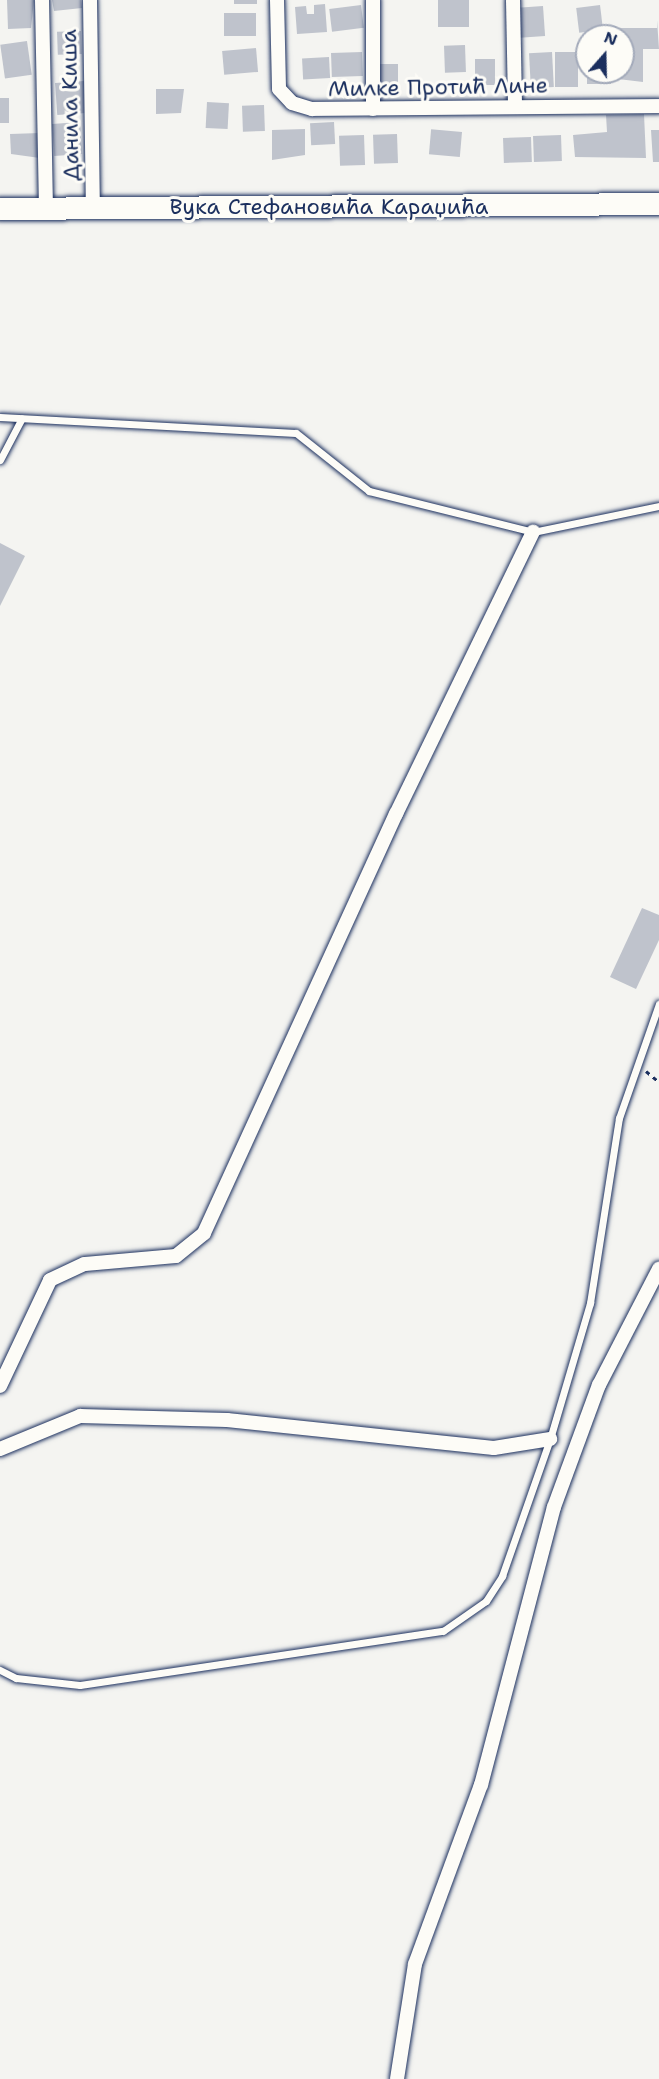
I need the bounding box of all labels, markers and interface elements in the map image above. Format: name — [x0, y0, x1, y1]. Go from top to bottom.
north arrow — [575, 24, 635, 84]
text: N — [601, 26, 620, 51]
street label: Данила Киша — [55, 29, 85, 181]
street label: Милке Протић Лине — [328, 72, 548, 102]
street label: Вука Стефановића Караџића — [170, 194, 488, 220]

